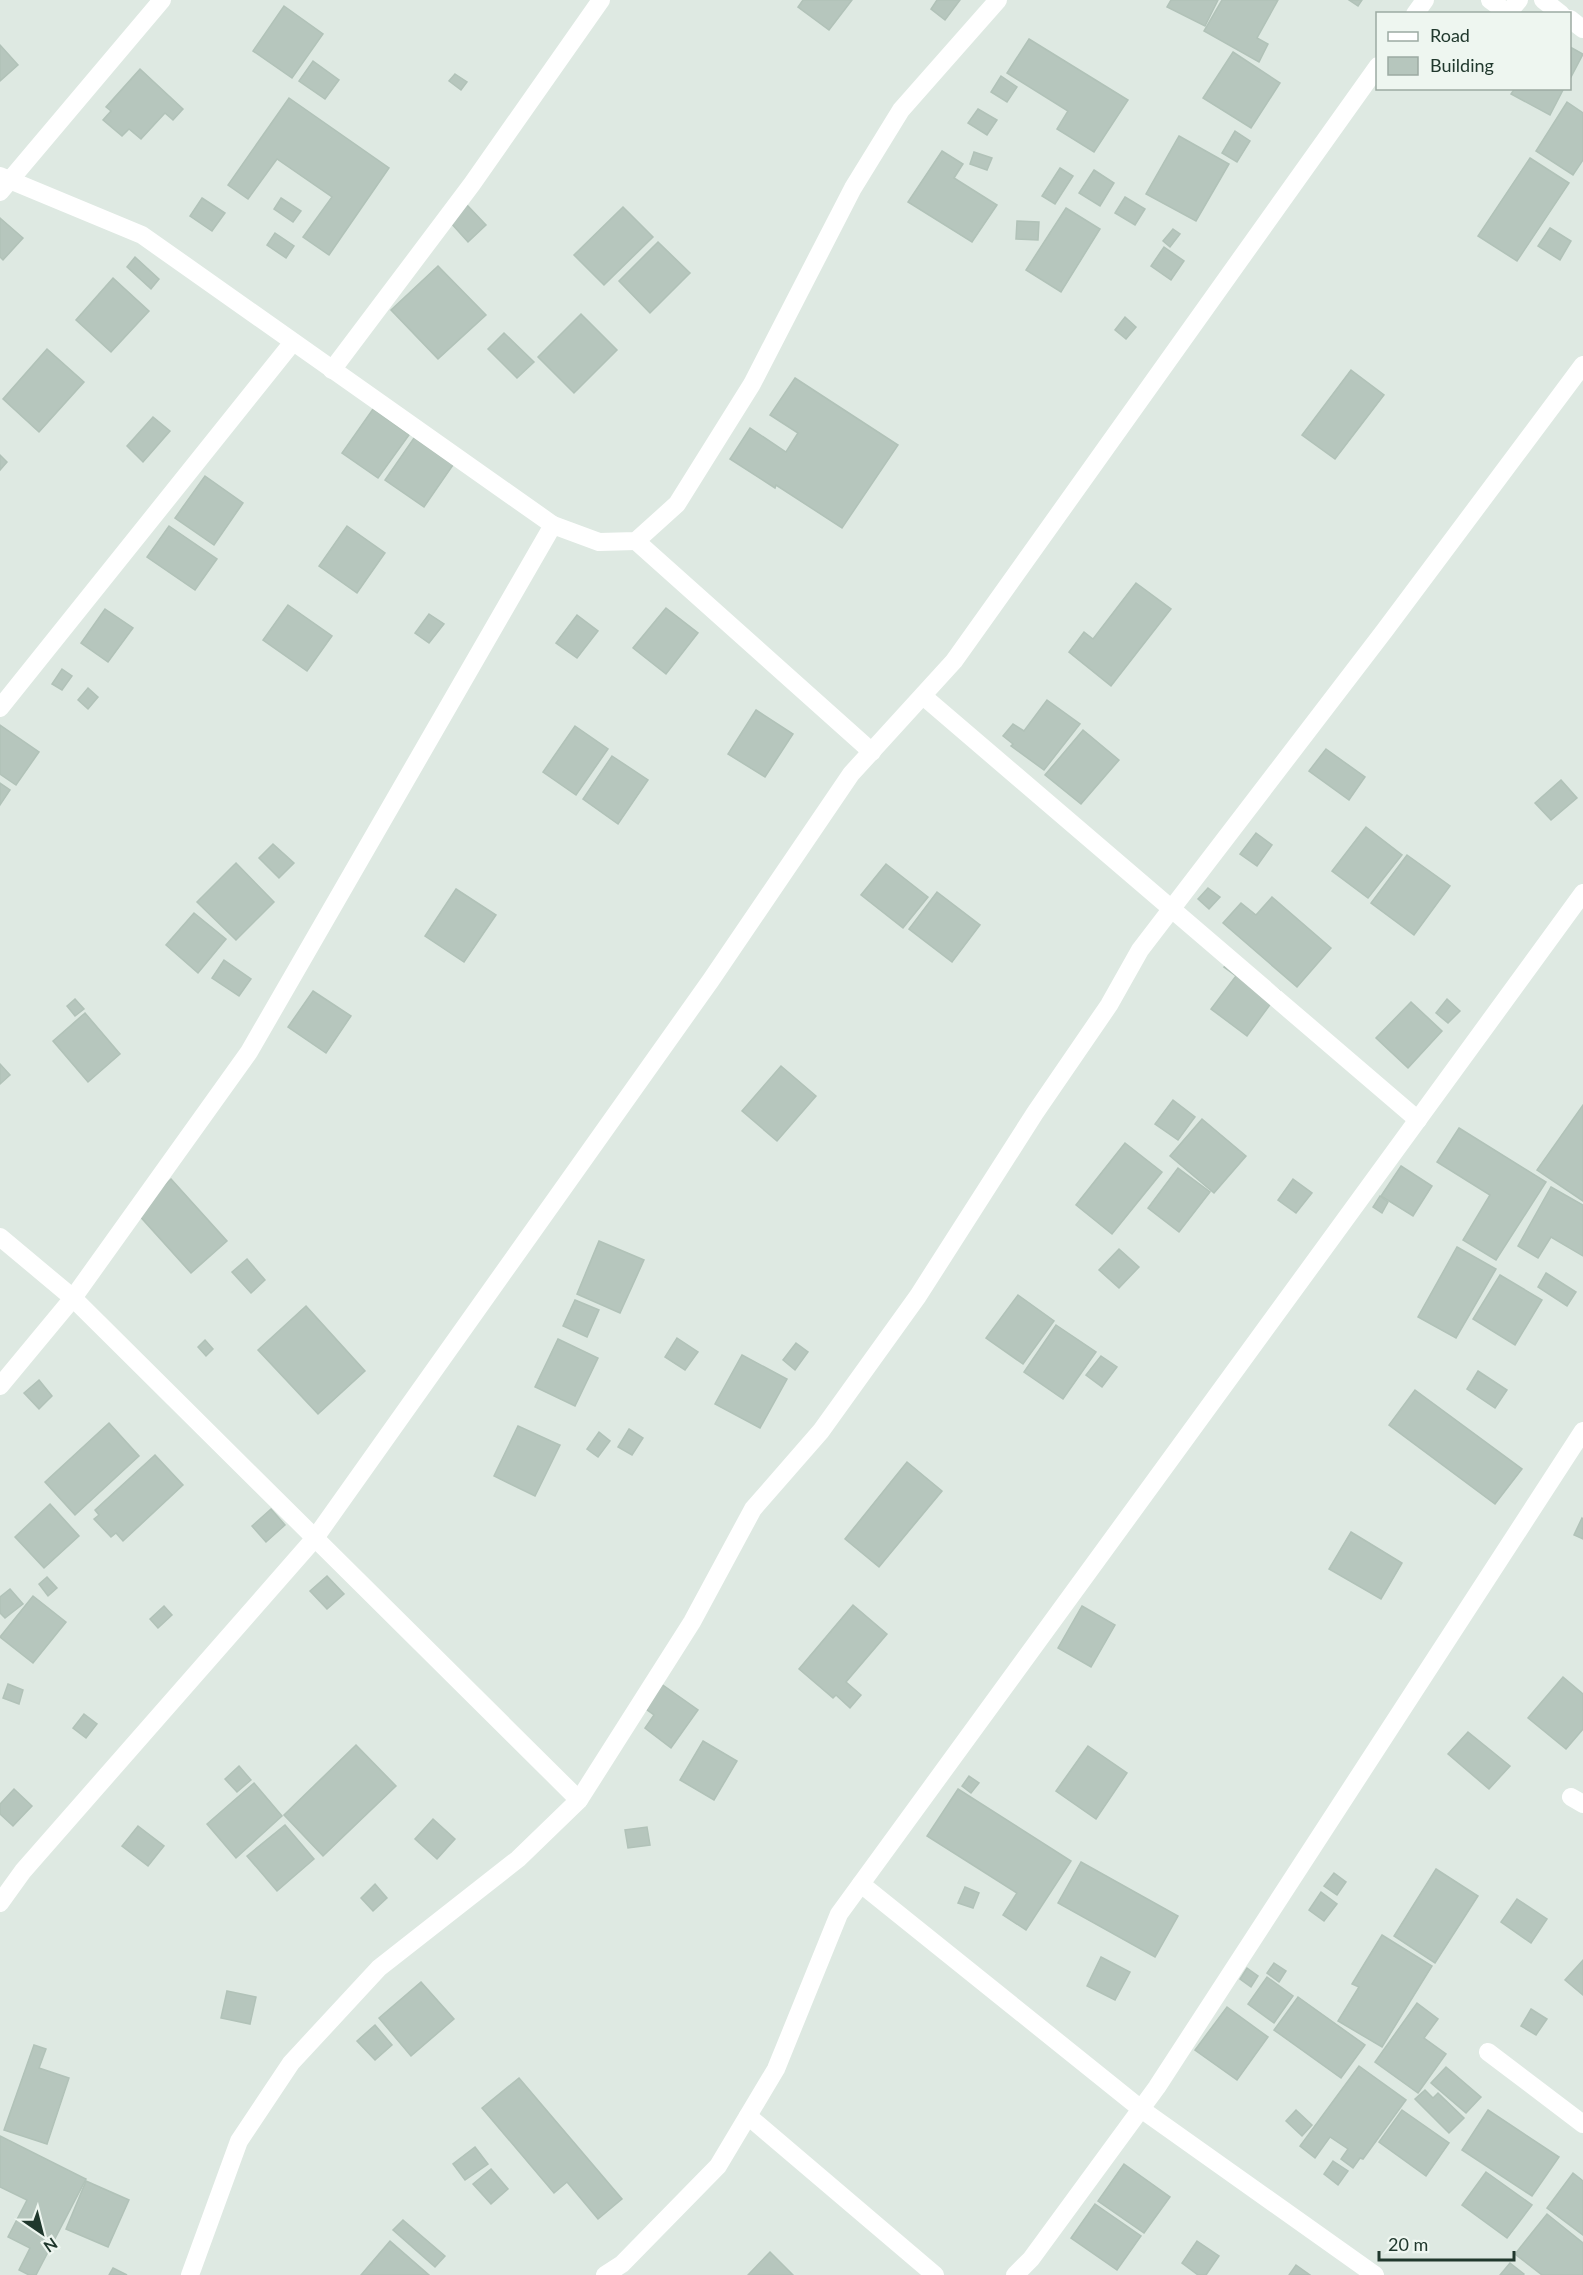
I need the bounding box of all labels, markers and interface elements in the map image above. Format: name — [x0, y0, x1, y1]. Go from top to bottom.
legend — [1376, 12, 1571, 90]
text: Road — [1430, 24, 1470, 46]
text: Building — [1430, 54, 1494, 76]
north arrow — [12, 2203, 72, 2263]
scale bar — [1379, 2224, 1514, 2262]
text: 20 m — [1388, 2233, 1428, 2255]
text: N — [40, 2234, 61, 2257]

